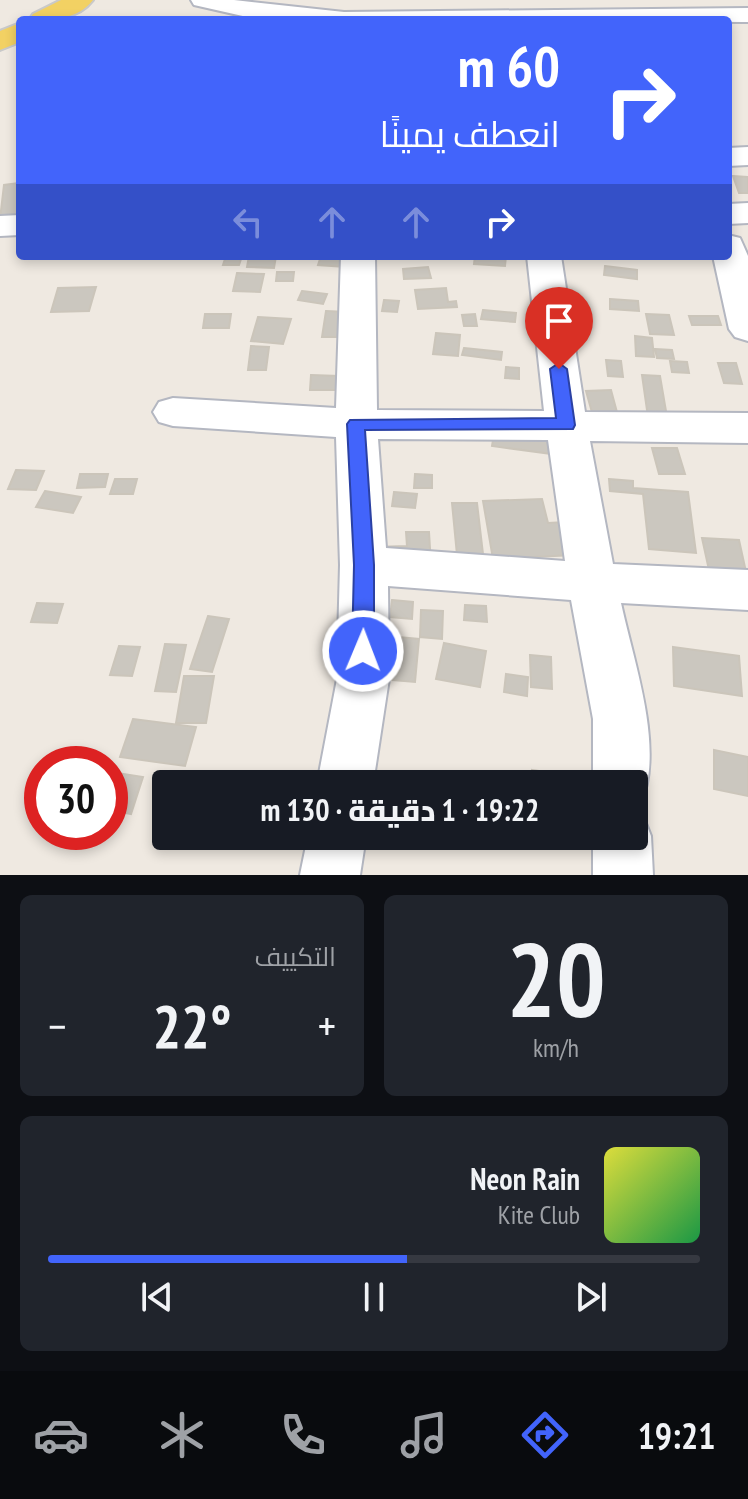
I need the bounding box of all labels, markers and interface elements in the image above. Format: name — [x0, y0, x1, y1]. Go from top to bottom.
text: 60 m — [458, 30, 560, 102]
icon: right — [588, 48, 692, 152]
text: انعطف يمينًا — [380, 110, 560, 157]
icon: left — [226, 200, 270, 244]
icon: ahead — [310, 200, 354, 244]
icon: ahead — [394, 200, 438, 244]
icon: right — [478, 200, 522, 244]
pin — [525, 287, 593, 369]
icon: arrive — [537, 299, 581, 343]
position arrow — [321, 609, 405, 693]
speed limit sign: 30 — [24, 746, 128, 850]
text: 19:22 · 1 دقيقة · 130 m — [261, 790, 539, 829]
text: 20 — [506, 911, 606, 1046]
text: التكييف — [254, 940, 336, 973]
text: 22° — [152, 987, 232, 1065]
text: − — [48, 997, 66, 1054]
text: + — [318, 997, 336, 1054]
text: km/h — [533, 1031, 579, 1064]
text: Neon Rain — [470, 1159, 580, 1198]
text: Kite Club — [498, 1198, 580, 1231]
icon: previous — [135, 1275, 179, 1319]
icon: pause — [352, 1275, 396, 1319]
icon: next — [569, 1275, 613, 1319]
icon: car — [33, 1407, 89, 1463]
icon: climate — [154, 1407, 210, 1463]
icon: phone — [275, 1407, 331, 1463]
icon: music — [396, 1407, 452, 1463]
icon: directions — [517, 1407, 573, 1463]
text: 19:21 — [638, 1412, 716, 1459]

